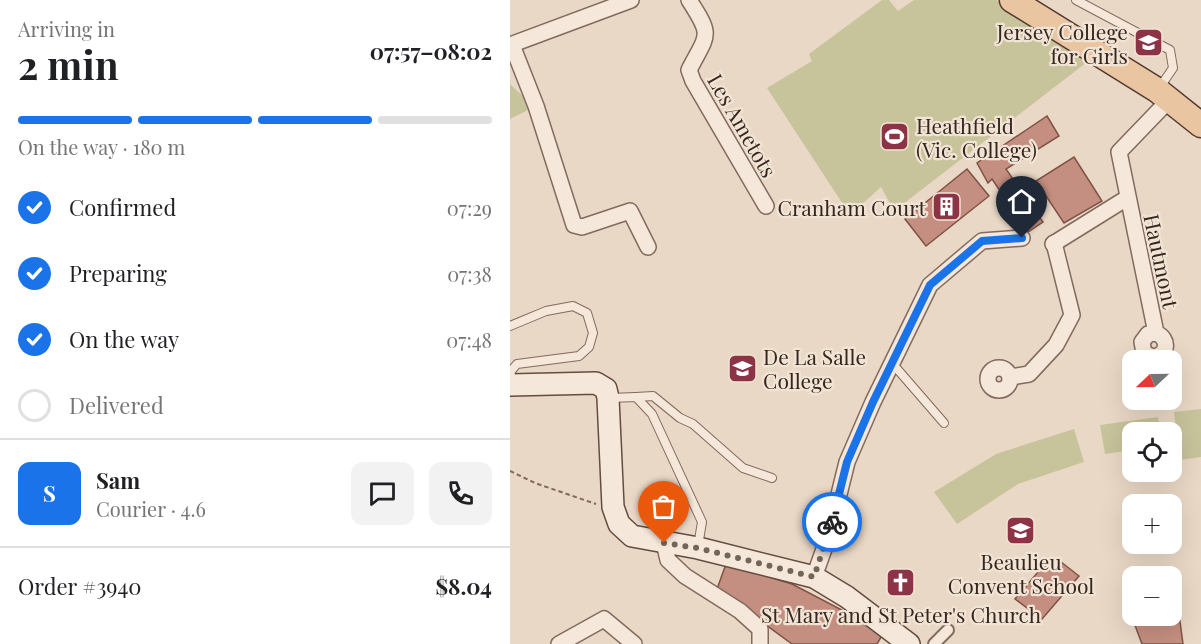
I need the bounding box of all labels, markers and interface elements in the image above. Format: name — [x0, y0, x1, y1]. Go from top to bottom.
text: Arriving in — [18, 15, 115, 42]
place label: Jersey College for Girls — [996, 17, 1128, 69]
school or university icon: Jersey College for Girls — [1133, 27, 1165, 59]
text: 07:57–08:02 — [370, 36, 492, 66]
text: 2 min — [18, 38, 119, 90]
street label: Les Ametots — [702, 68, 784, 182]
place label: Heathfield (Vic. College) — [916, 111, 1037, 163]
sports icon: Heathfield (Vic. College) — [879, 121, 911, 153]
text: On the way · 180 m — [18, 133, 185, 160]
pin — [996, 176, 1047, 238]
icon: home — [1005, 185, 1038, 218]
icon: check — [18, 191, 51, 224]
building icon: Cranham Court — [931, 191, 963, 223]
text: Confirmed — [69, 192, 176, 222]
place label: Cranham Court — [778, 193, 927, 221]
text: 07:29 — [447, 194, 492, 221]
street label: Hautmont — [1138, 211, 1186, 311]
icon: check — [18, 257, 51, 290]
text: Preparing — [69, 258, 167, 288]
text: 07:38 — [447, 260, 492, 287]
icon: check — [18, 323, 51, 356]
text: On the way — [69, 324, 179, 354]
text: 07:48 — [446, 326, 492, 353]
place label: De La Salle College — [763, 342, 866, 394]
north arrow — [1122, 350, 1182, 410]
map controls — [1122, 350, 1182, 626]
school or university icon: De La Salle College — [726, 352, 758, 384]
text: Delivered — [69, 390, 164, 420]
button: locate — [1122, 422, 1182, 482]
button: chat — [351, 462, 414, 525]
button: phone — [429, 462, 492, 525]
text: Sam — [96, 465, 140, 495]
text: S — [43, 478, 56, 508]
pin — [638, 481, 689, 543]
icon: bag — [647, 490, 680, 523]
courier — [802, 492, 862, 552]
button: + — [1122, 494, 1182, 554]
text: Courier · 4.6 — [96, 495, 206, 522]
icon: bike — [816, 506, 849, 539]
school or university icon: Beaulieu Convent School — [1005, 514, 1037, 546]
place label: Beaulieu Convent School — [948, 547, 1094, 599]
button: − — [1122, 566, 1182, 626]
church icon: St Mary and St Peter's Church — [885, 567, 917, 599]
text: Order #3940 — [18, 571, 142, 601]
text: $8.04 — [435, 571, 492, 601]
place label: St Mary and St Peter's Church — [761, 600, 1042, 628]

